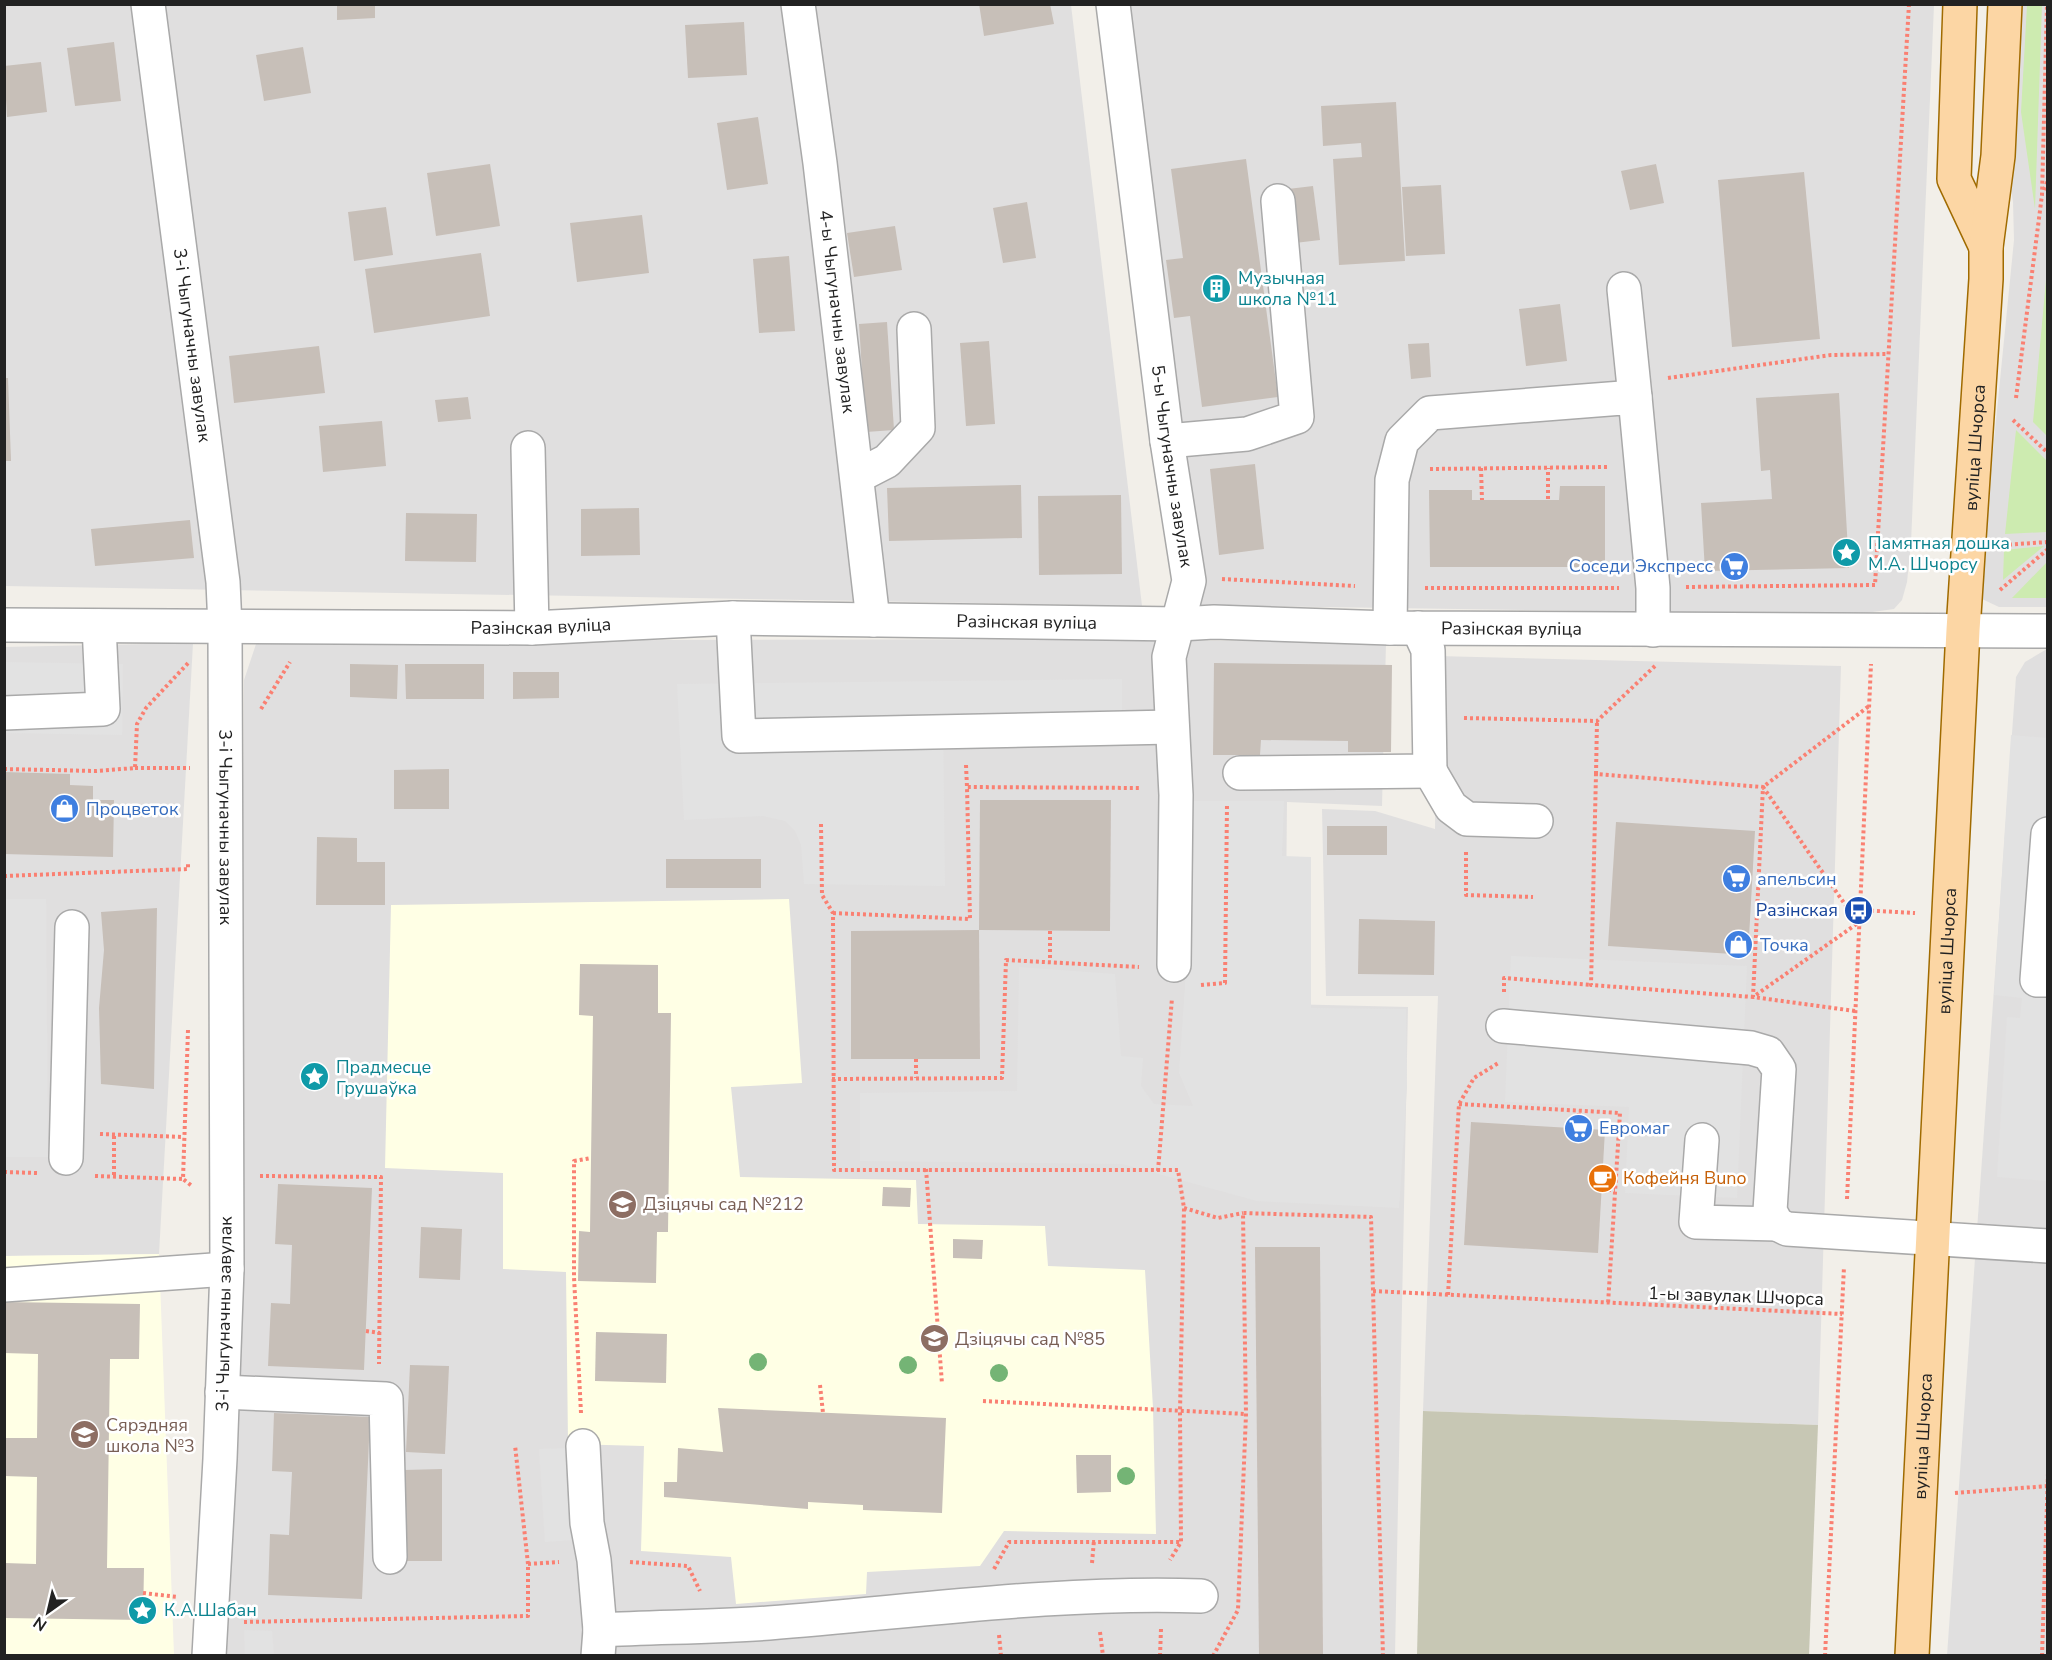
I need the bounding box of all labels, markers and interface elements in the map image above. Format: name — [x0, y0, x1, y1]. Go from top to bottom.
street label: 4-ы Чыгуначны завулак — [814, 209, 861, 415]
street label: 3-і Чыгуначны завулак — [168, 247, 217, 444]
place label: Музычная школа №11 — [1238, 266, 1338, 311]
building icon: Музычная школа №11 — [1201, 272, 1233, 304]
street label: 5-ы Чыгуначны завулак — [1146, 364, 1199, 570]
street label: вуліца Шчорса — [1959, 384, 1991, 512]
place label: Памятная дошка М.А. Шчорсу — [1868, 531, 2010, 576]
place icon: Памятная дошка М.А. Шчорсу — [1831, 537, 1863, 569]
supermarket icon: Соседи Экспресс — [1718, 550, 1750, 582]
place label: Соседи Экспресс — [1569, 554, 1713, 578]
street label: Разінская вуліца — [956, 609, 1097, 635]
street label: Разінская вуліца — [471, 612, 612, 640]
street label: Разінская вуліца — [1441, 616, 1582, 641]
street label: 3-і Чыгуначны завулак — [213, 729, 238, 925]
shop icon: Процветок — [49, 793, 81, 825]
place label: Процветок — [86, 797, 179, 821]
supermarket icon: апельсин — [1720, 863, 1752, 895]
place label: апельсин — [1757, 867, 1837, 891]
street label: вуліца Шчорса — [1932, 887, 1962, 1015]
bus stop icon: Разінская — [1843, 894, 1875, 926]
place label: Разінская — [1756, 898, 1838, 922]
shop icon: Точка — [1723, 929, 1755, 961]
place label: Точка — [1760, 933, 1809, 957]
place label: Прадмесце Грушаўка — [336, 1055, 431, 1100]
place icon: Прадмесце Грушаўка — [299, 1061, 331, 1093]
supermarket icon: Евромаг — [1562, 1112, 1594, 1144]
place label: Евромаг — [1599, 1116, 1670, 1140]
cafe icon: Кофейня Buno — [1586, 1162, 1618, 1194]
place label: Кофейня Buno — [1623, 1166, 1747, 1190]
school or university icon: Дзіцячы сад №212 — [606, 1188, 638, 1220]
place label: Дзіцячы сад №212 — [643, 1192, 804, 1216]
street label: 3-і Чыгуначны завулак — [210, 1216, 238, 1412]
street label: 1-ы завулак Шчорса — [1648, 1281, 1824, 1311]
school or university icon: Дзіцячы сад №85 — [918, 1323, 950, 1355]
place label: Дзіцячы сад №85 — [955, 1327, 1105, 1351]
street label: вуліца Шчорса — [1908, 1372, 1938, 1500]
place label: Сярэдняя школа №3 — [106, 1413, 195, 1458]
school or university icon: Сярэдняя школа №3 — [69, 1419, 101, 1451]
north arrow — [18, 1582, 78, 1642]
place icon: К.А.Шабан — [127, 1594, 159, 1626]
place label: К.А.Шабан — [164, 1598, 257, 1622]
text: N — [29, 1611, 51, 1636]

